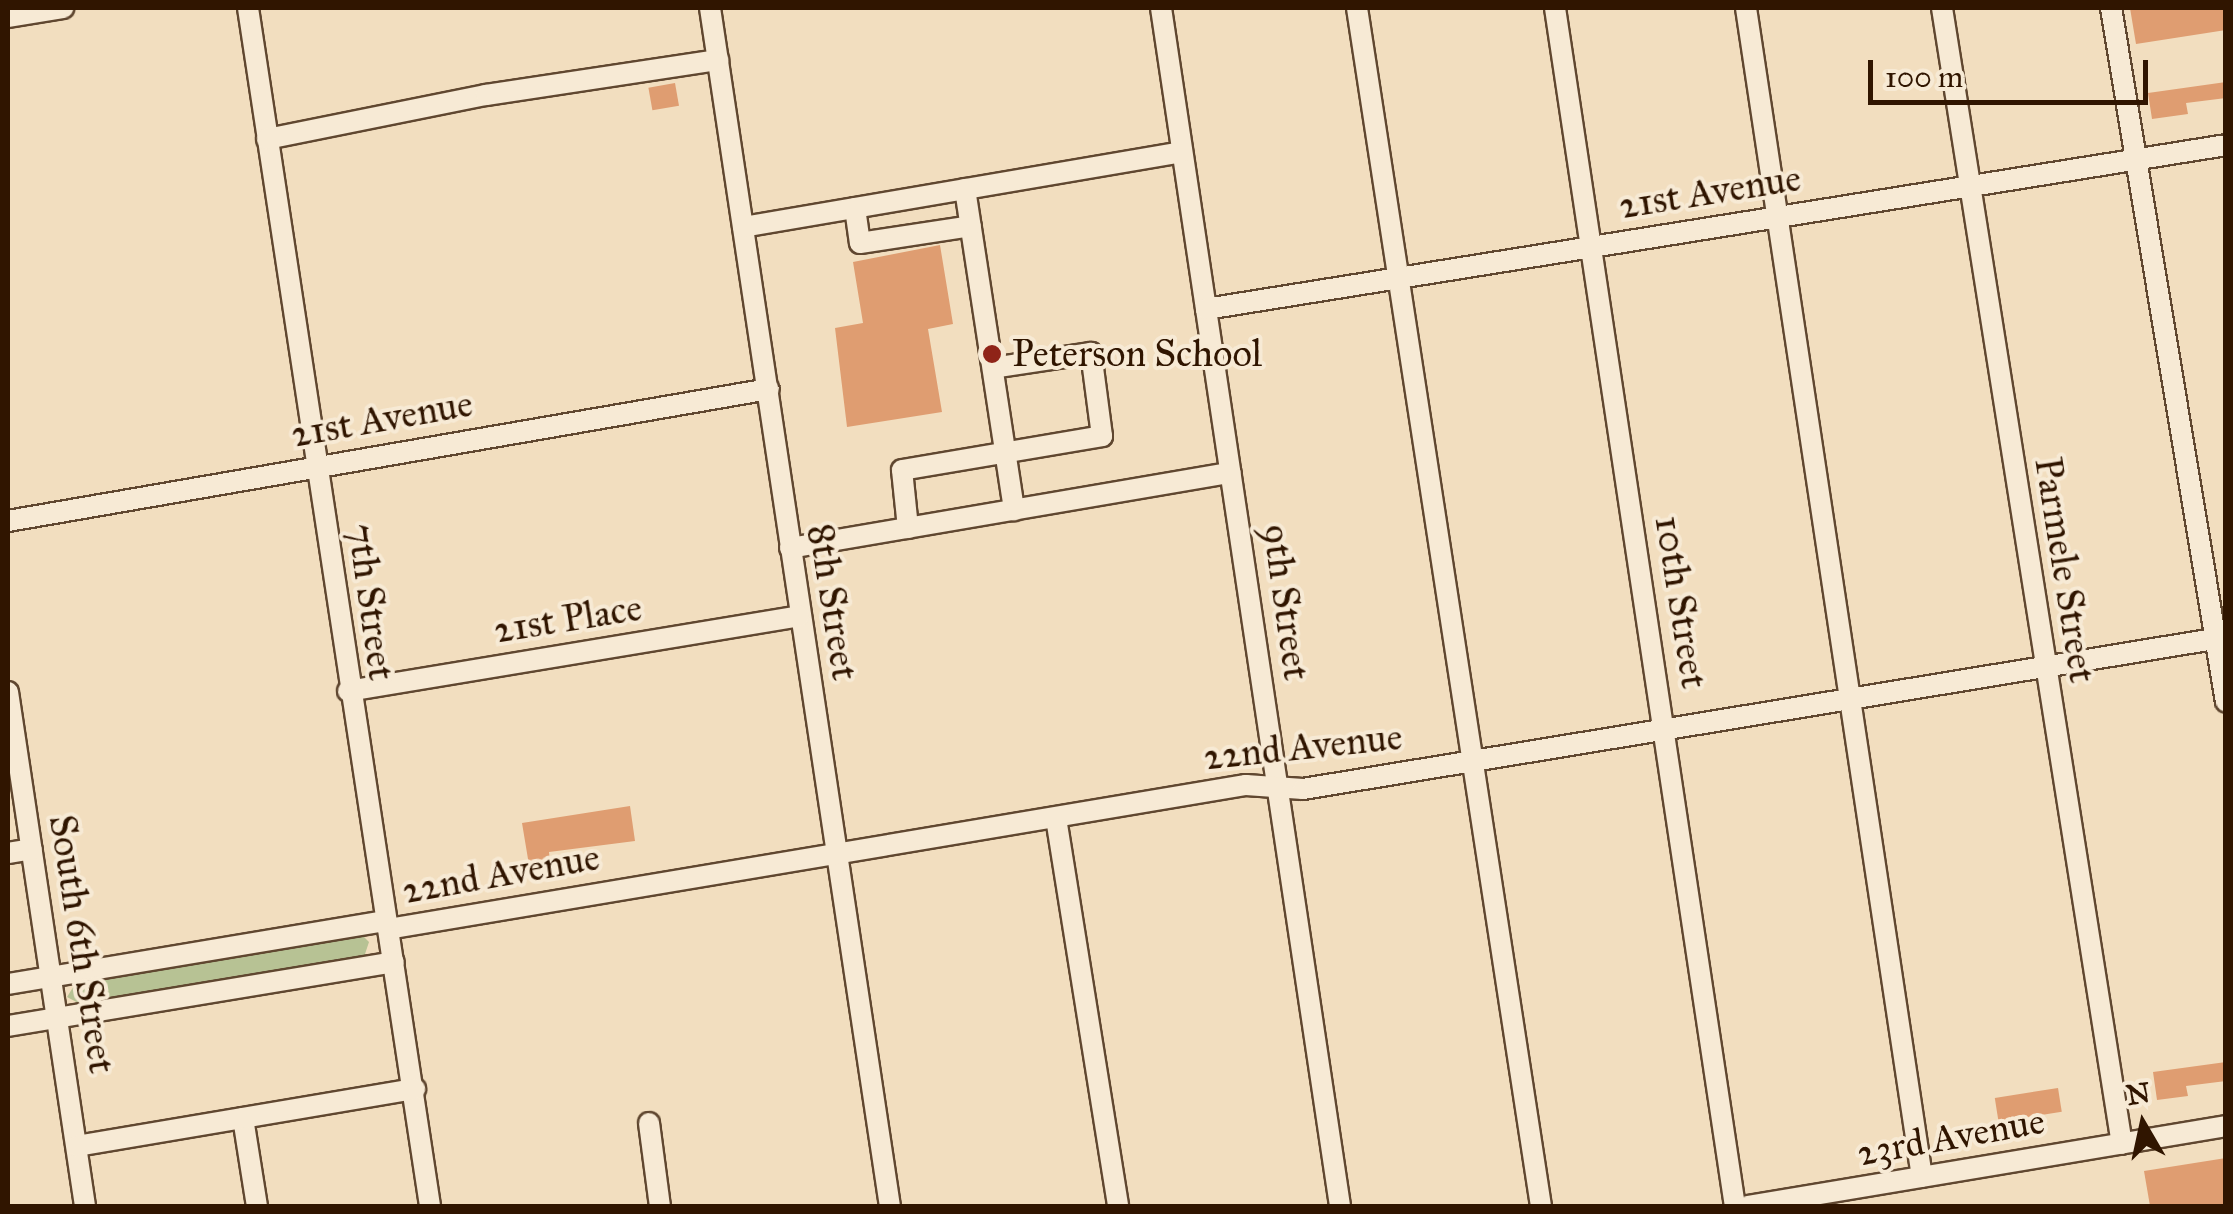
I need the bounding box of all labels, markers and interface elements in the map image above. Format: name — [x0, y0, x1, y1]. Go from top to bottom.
scale bar — [1873, 40, 2153, 102]
text: 100 m — [1885, 59, 1963, 95]
street label: 21st Avenue — [1616, 155, 1804, 229]
place label: Peterson School — [1012, 331, 1262, 377]
marker: Peterson School — [981, 343, 1003, 365]
street label: 21st Avenue — [288, 381, 476, 457]
street label: Parmele Street — [2025, 454, 2105, 686]
street label: 10th Street — [1645, 512, 1717, 692]
street label: 7th Street — [337, 521, 405, 683]
street label: 8th Street — [798, 521, 868, 683]
street label: 9th Street — [1252, 521, 1320, 683]
street label: 21st Place — [491, 585, 645, 653]
street label: 22nd Avenue — [1202, 714, 1404, 780]
street label: South 6th Street — [39, 812, 125, 1076]
street label: 22nd Avenue — [399, 834, 603, 914]
north arrow — [2093, 1074, 2193, 1174]
text: N — [2124, 1075, 2153, 1113]
street label: 23rd Avenue — [1854, 1098, 2048, 1176]

